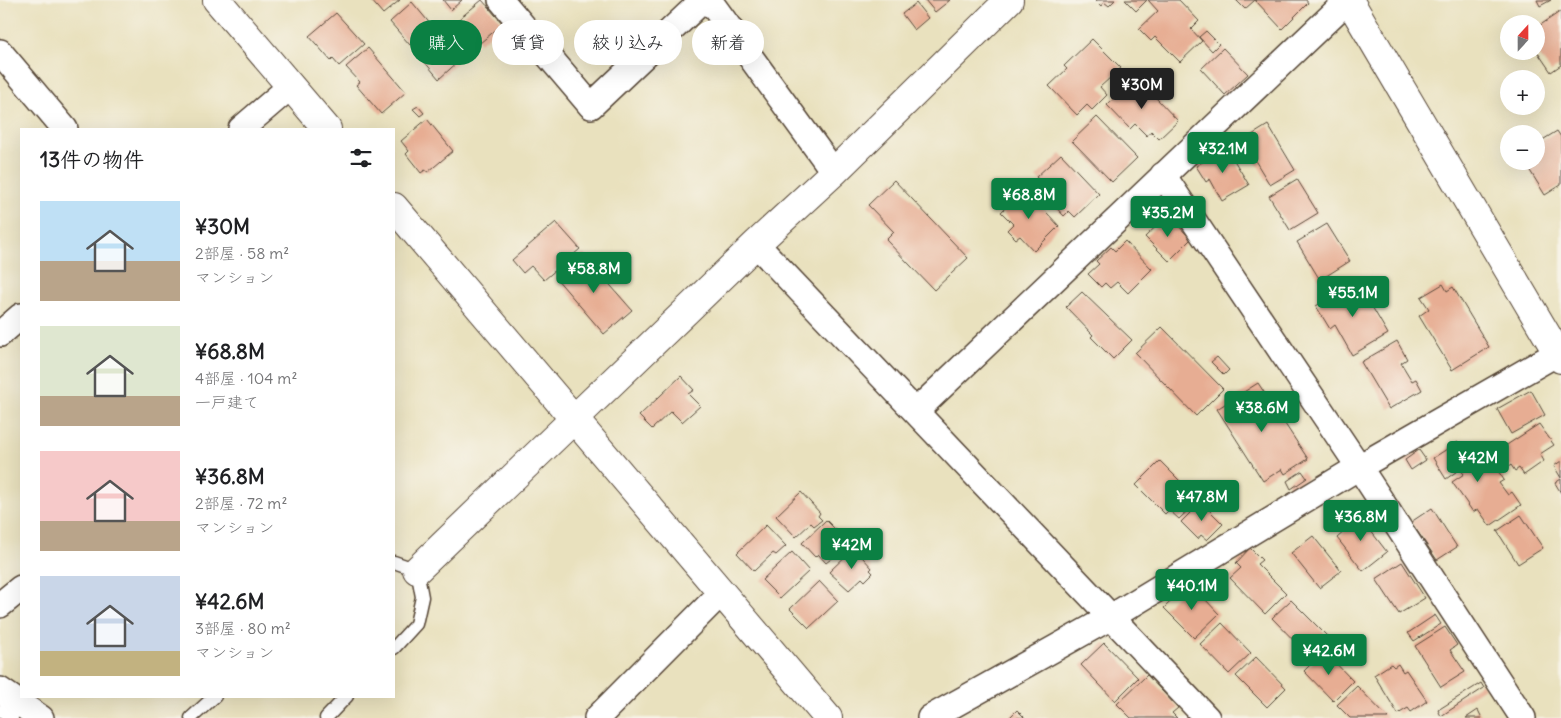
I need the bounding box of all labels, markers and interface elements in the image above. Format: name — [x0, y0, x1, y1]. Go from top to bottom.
north arrow — [1500, 15, 1545, 60]
map controls — [1500, 15, 1545, 170]
chip: 購入 — [410, 20, 482, 65]
chip: 賃貸 — [492, 20, 564, 65]
chip: 絞り込み — [574, 20, 682, 65]
chip: 新着 — [692, 20, 764, 65]
pin: ¥30M — [1112, 68, 1172, 110]
button: + — [1500, 70, 1545, 115]
text: ¥30M — [1121, 74, 1163, 94]
button: − — [1500, 125, 1545, 170]
pin: ¥32.1M — [1182, 132, 1264, 174]
text: ¥32.1M — [1198, 138, 1248, 158]
icon: filters — [347, 144, 375, 172]
text: 13件の物件 — [40, 146, 144, 173]
pin: ¥68.8M — [988, 178, 1070, 220]
text: ¥68.8M — [1002, 184, 1056, 204]
pin: ¥35.2M — [1127, 196, 1209, 238]
text: ¥35.2M — [1142, 202, 1194, 222]
text: ¥30M — [195, 213, 250, 240]
icon: home — [80, 221, 140, 281]
text: 2部屋 · 58 m² — [195, 243, 289, 263]
pin: ¥58.8M — [553, 252, 635, 294]
text: ¥58.8M — [567, 258, 621, 278]
text: マンション — [195, 267, 274, 287]
pin: ¥55.1M — [1312, 276, 1394, 318]
text: ¥55.1M — [1328, 282, 1378, 302]
text: ¥68.8M — [195, 338, 265, 365]
icon: home — [80, 346, 140, 406]
text: 4部屋 · 104 m² — [195, 368, 297, 388]
pin: ¥38.6M — [1221, 390, 1303, 433]
text: 一戸建て — [195, 392, 259, 412]
text: ¥38.6M — [1235, 397, 1289, 417]
pin: ¥42M — [1448, 440, 1508, 483]
text: ¥42M — [1458, 447, 1498, 467]
text: ¥36.8M — [195, 463, 265, 490]
icon: home — [80, 471, 140, 531]
pin: ¥47.8M — [1161, 480, 1243, 522]
text: ¥47.8M — [1176, 486, 1228, 506]
text: 2部屋 · 72 m² — [195, 493, 287, 513]
pin: ¥36.8M — [1320, 500, 1402, 542]
text: ¥36.8M — [1334, 506, 1388, 526]
text: マンション — [195, 517, 274, 537]
pin: ¥42M — [822, 528, 882, 570]
text: ¥42M — [832, 534, 872, 554]
pin: ¥40.1M — [1151, 568, 1233, 611]
text: ¥40.1M — [1166, 575, 1218, 595]
text: ¥42.6M — [195, 588, 264, 615]
icon: home — [80, 596, 140, 656]
text: 3部屋 · 80 m² — [195, 618, 291, 638]
pin: ¥42.6M — [1288, 634, 1370, 676]
text: ¥42.6M — [1303, 640, 1355, 660]
text: マンション — [195, 642, 274, 662]

